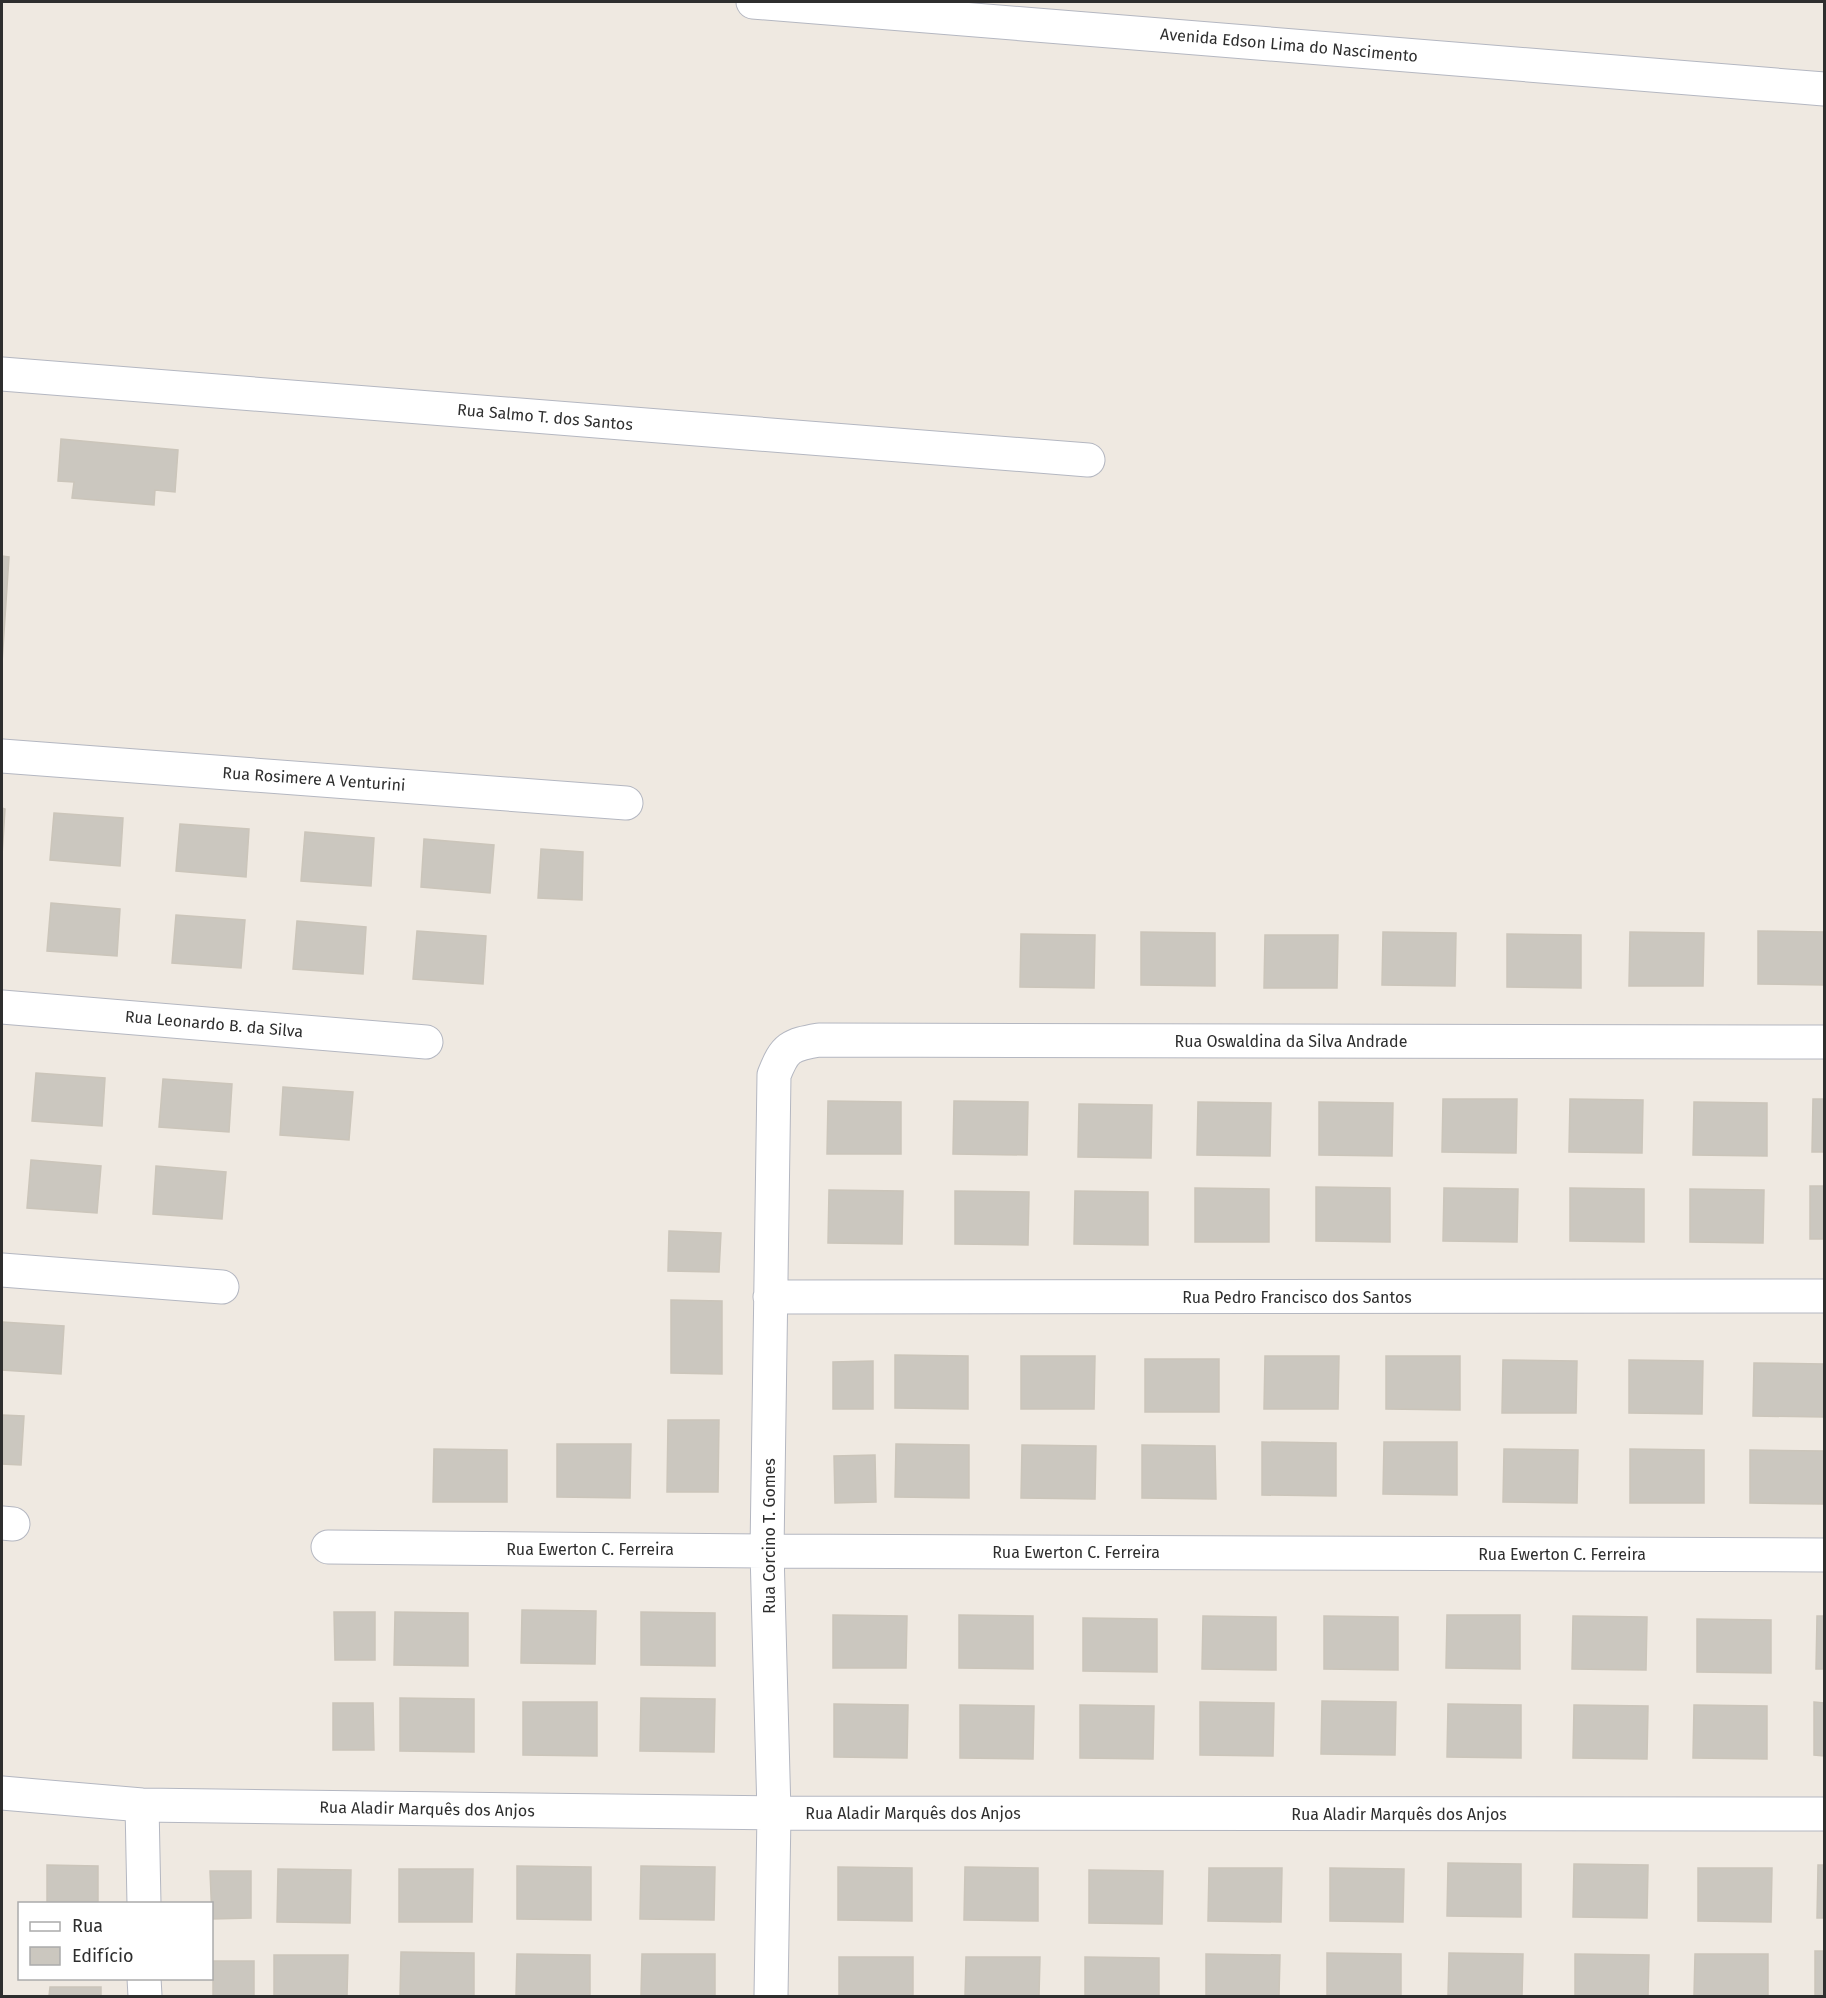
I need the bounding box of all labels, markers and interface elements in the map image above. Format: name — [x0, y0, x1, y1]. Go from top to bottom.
street label: Avenida Edson Lima do Nascimento — [1159, 24, 1419, 66]
street label: Rua Salmo T. dos Santos — [456, 400, 634, 434]
street label: Rua Rosimere A Venturini — [222, 763, 406, 795]
street label: Rua Leonardo B. da Silva — [124, 1007, 304, 1041]
street label: Rua Oswaldina da Silva Andrade — [1175, 1032, 1407, 1051]
street label: Rua Pedro Francisco dos Santos — [1182, 1288, 1412, 1307]
street label: Rua Corcino T. Gomes — [760, 1458, 779, 1614]
street label: Rua Ewerton C. Ferreira — [506, 1540, 674, 1559]
street label: Rua Ewerton C. Ferreira — [992, 1543, 1160, 1562]
street label: Rua Ewerton C. Ferreira — [1478, 1545, 1646, 1564]
street label: Rua Aladir Marquês dos Anjos — [319, 1798, 535, 1820]
street label: Rua Aladir Marquês dos Anjos — [805, 1804, 1021, 1823]
street label: Rua Aladir Marquês dos Anjos — [1291, 1805, 1507, 1824]
legend — [18, 1902, 213, 1980]
text: Rua — [72, 1915, 103, 1937]
text: Edifício — [72, 1945, 134, 1967]

